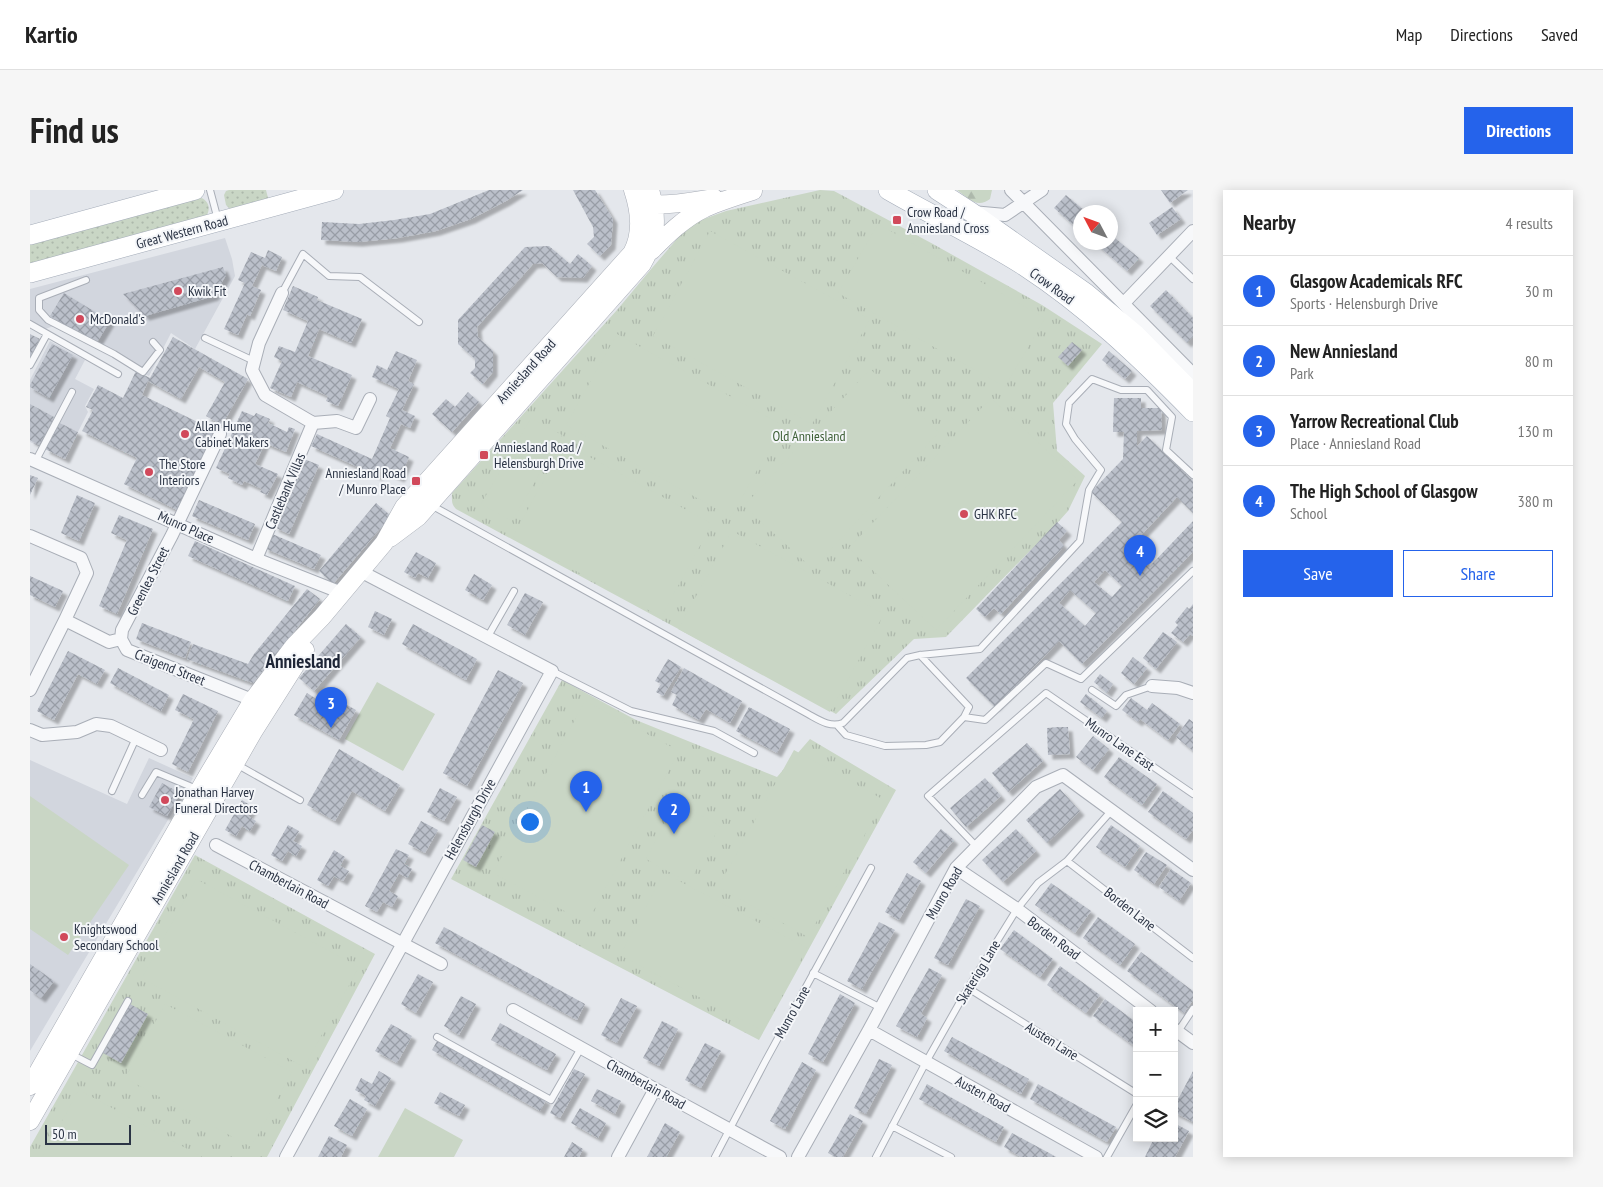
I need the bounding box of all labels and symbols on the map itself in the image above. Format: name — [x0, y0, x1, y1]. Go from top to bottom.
place label: Crow Road / Anniesland Cross — [907, 203, 989, 237]
north arrow — [1073, 205, 1118, 250]
street label: Great Western Road — [134, 211, 230, 253]
marker: Crow Road / Anniesland Cross — [891, 214, 903, 226]
street label: Crow Road — [1026, 264, 1078, 308]
place label: Kwik Fit — [188, 282, 226, 300]
marker: Kwik Fit — [172, 285, 184, 297]
place label: McDonald's — [90, 310, 145, 328]
marker: McDonald's — [74, 313, 86, 325]
street label: Anniesland Road — [492, 335, 560, 407]
place label: Allan Hume Cabinet Makers — [195, 417, 269, 451]
park label: Old Anniesland — [772, 427, 846, 445]
marker: Allan Hume Cabinet Makers — [179, 428, 191, 440]
place label: Anniesland Road / Helensburgh Drive — [494, 438, 584, 472]
marker: Anniesland Road / Helensburgh Drive — [478, 449, 490, 461]
street label: Castlebank Villas — [261, 450, 309, 532]
place label: The Store Interiors — [159, 455, 206, 489]
place label: Anniesland Road / Munro Place — [326, 464, 406, 498]
marker: The Store Interiors — [143, 466, 155, 478]
marker: Anniesland Road / Munro Place — [410, 475, 422, 487]
place label: GHK RFC — [974, 505, 1017, 523]
street label: Munro Place — [155, 507, 217, 547]
marker: GHK RFC — [958, 508, 970, 520]
pin: 4 — [1124, 535, 1156, 576]
street label: Greenlea Street — [123, 543, 173, 618]
street label: Craigend Street — [132, 645, 208, 689]
district label: Anniesland — [264, 649, 341, 673]
pin: 3 — [315, 687, 347, 728]
street label: Munro Lane East — [1082, 714, 1158, 774]
pin: 1 — [570, 771, 602, 812]
street label: Helensburgh Drive — [440, 775, 500, 863]
place label: Jonathan Harvey Funeral Directors — [174, 783, 258, 817]
pin: 2 — [658, 793, 690, 834]
marker: Jonathan Harvey Funeral Directors — [159, 794, 171, 806]
your location — [517, 809, 543, 835]
street label: Anniesland Road — [147, 829, 203, 907]
street label: Chamberlain Road — [246, 855, 332, 913]
street label: Munro Road — [922, 863, 966, 923]
street label: Borden Lane — [1101, 883, 1160, 935]
street label: Borden Road — [1024, 912, 1084, 964]
place label: Knightswood Secondary School — [74, 920, 159, 954]
marker: Knightswood Secondary School — [58, 931, 70, 943]
street label: Skaterigg Lane — [952, 936, 1004, 1007]
street label: Munro Lane — [770, 982, 814, 1041]
street label: Austen Lane — [1022, 1018, 1082, 1064]
street label: Chamberlain Road — [603, 1055, 689, 1113]
street label: Austen Road — [952, 1072, 1014, 1116]
scale bar — [45, 1122, 131, 1145]

